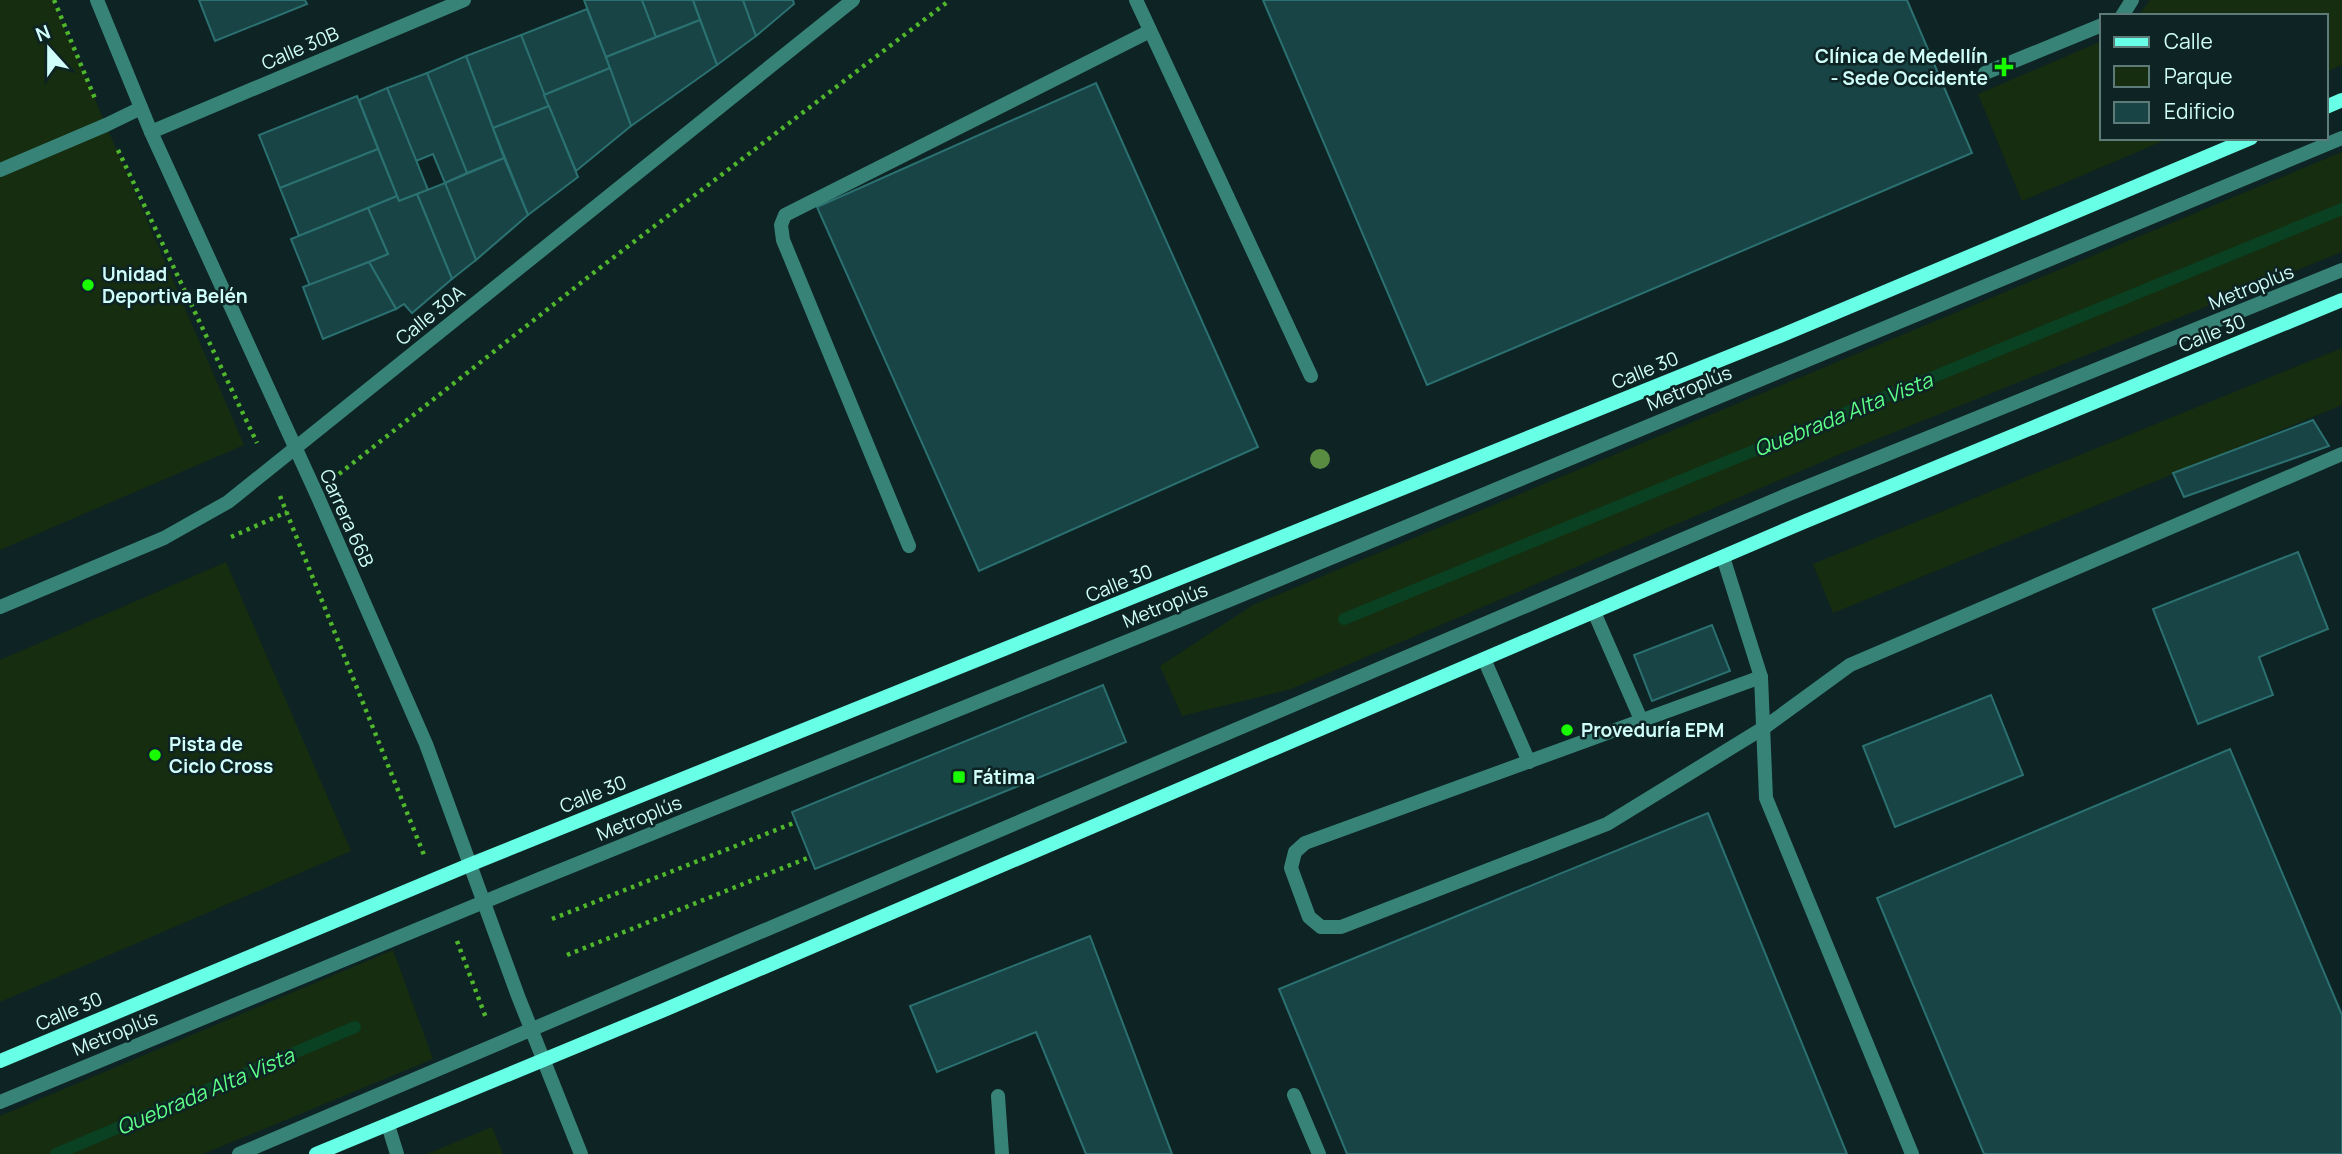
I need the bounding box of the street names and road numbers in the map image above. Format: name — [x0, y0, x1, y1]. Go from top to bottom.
street label: Calle 30B — [257, 20, 343, 76]
street label: Metroplús — [2205, 258, 2297, 316]
street label: Calle 30A — [390, 279, 470, 351]
street label: Calle 30 — [2175, 308, 2249, 358]
street label: Calle 30 — [1608, 345, 1682, 395]
street label: Metroplús — [1643, 359, 1735, 417]
street label: Carrera 66B — [314, 465, 380, 571]
street label: Calle 30 — [1082, 558, 1156, 608]
street label: Metroplús — [1119, 576, 1211, 634]
street label: Calle 30 — [556, 769, 630, 819]
street label: Metroplús — [593, 789, 685, 847]
street label: Calle 30 — [32, 985, 106, 1037]
street label: Metroplús — [69, 1004, 161, 1062]

